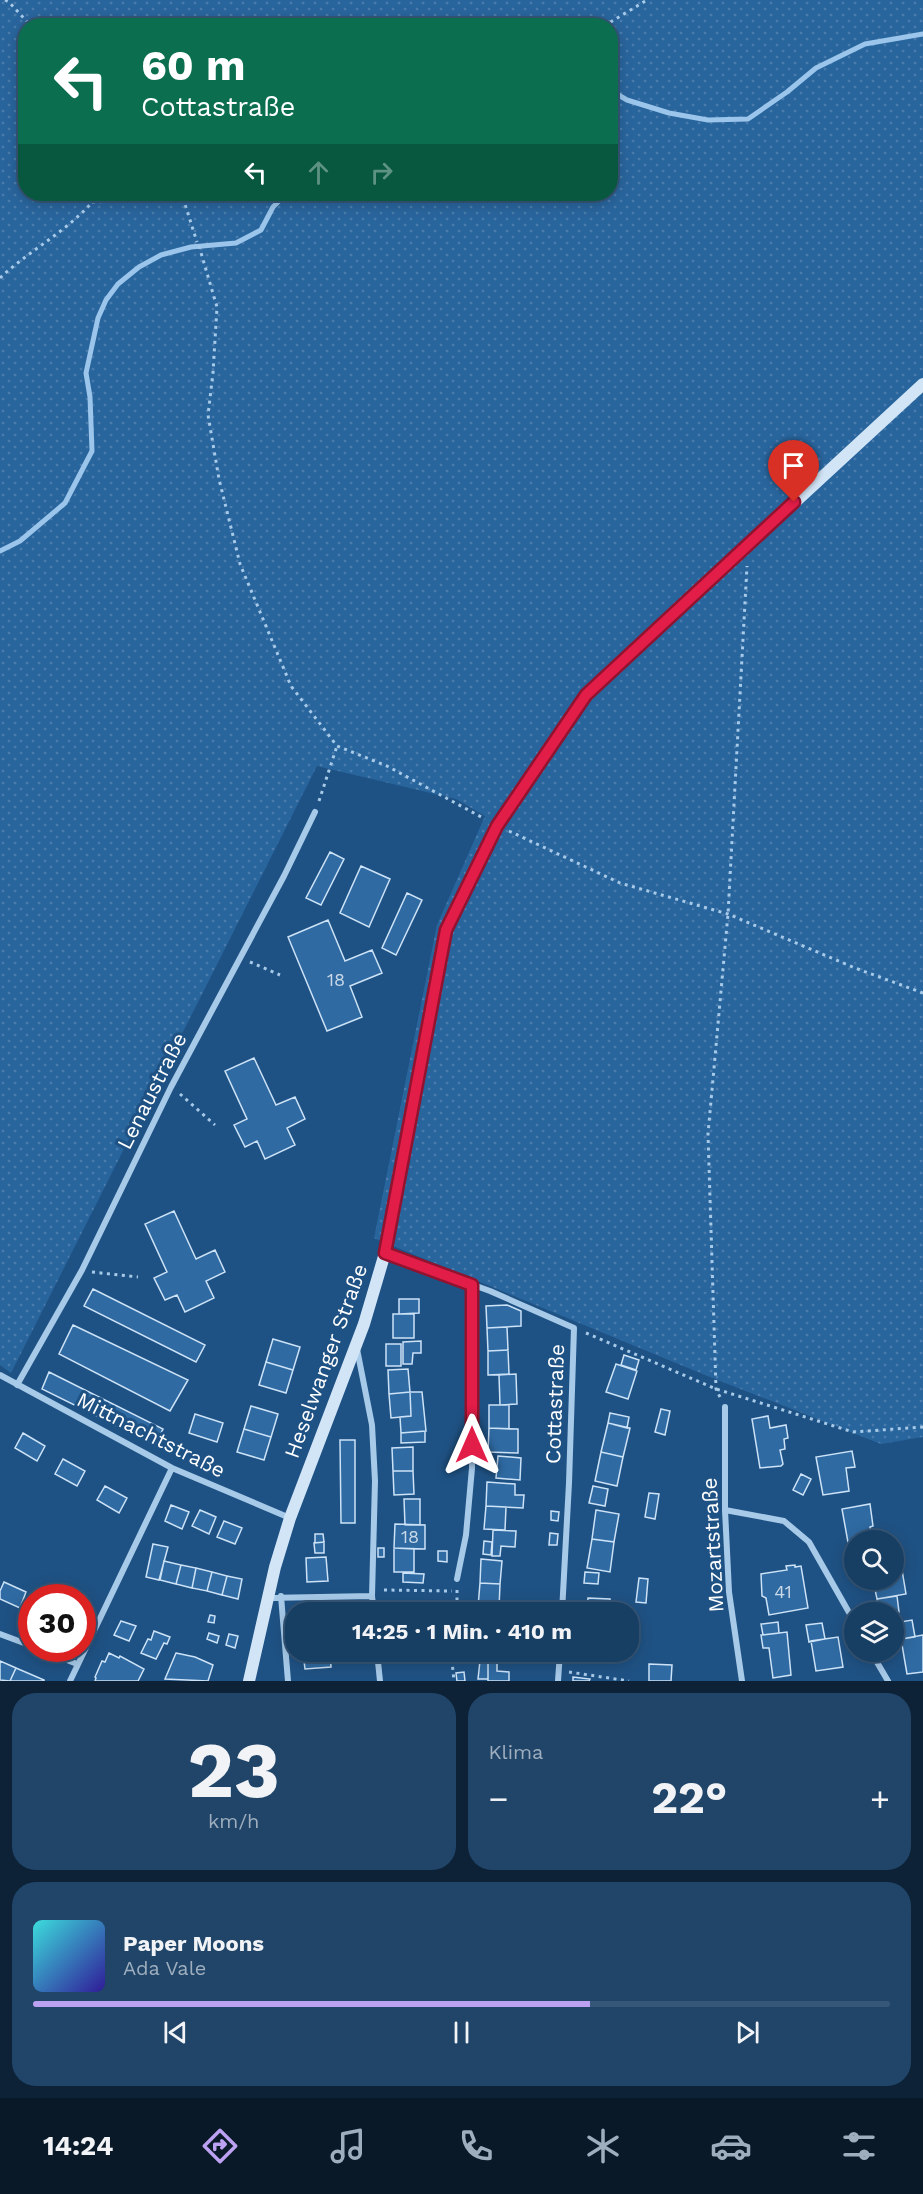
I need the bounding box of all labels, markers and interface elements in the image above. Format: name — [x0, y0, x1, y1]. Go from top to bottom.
text: 60 m — [141, 41, 245, 90]
icon: left — [42, 42, 120, 120]
text: Cottastraße — [141, 91, 295, 123]
icon: left — [239, 156, 272, 189]
icon: ahead — [302, 156, 335, 189]
icon: right — [365, 156, 398, 189]
pin — [768, 440, 819, 502]
icon: arrive — [777, 449, 810, 482]
house number: 18 — [327, 969, 345, 990]
street label: Lenaustraße — [112, 1028, 192, 1153]
street label: Heselwanger Straße — [279, 1260, 372, 1461]
street label: Cottastraße — [540, 1344, 569, 1464]
street label: Mittnachtstraße — [73, 1386, 230, 1483]
position arrow — [440, 1413, 504, 1477]
street label: Mozartstraße — [696, 1477, 729, 1613]
house number: 18 — [401, 1526, 419, 1547]
map controls — [844, 1530, 904, 1662]
button: search — [844, 1530, 904, 1590]
house number: 41 — [774, 1581, 792, 1602]
speed limit sign: 30 — [18, 1584, 96, 1662]
button: layers — [844, 1602, 904, 1662]
text: 14:25 · 1 Min. · 410 m — [352, 1619, 572, 1644]
text: 23 — [187, 1724, 280, 1816]
text: Klima — [489, 1740, 543, 1764]
text: 22° — [651, 1771, 727, 1824]
text: − — [489, 1779, 508, 1818]
text: + — [870, 1779, 890, 1818]
text: km/h — [208, 1809, 260, 1833]
text: Paper Moons — [123, 1931, 264, 1956]
text: Ada Vale — [123, 1956, 206, 1980]
icon: previous — [159, 2016, 192, 2049]
icon: pause — [445, 2016, 478, 2049]
icon: next — [731, 2016, 764, 2049]
icon: directions — [199, 2125, 241, 2167]
icon: music — [327, 2125, 369, 2167]
icon: phone — [455, 2125, 497, 2167]
icon: climate — [582, 2125, 624, 2167]
icon: car — [710, 2125, 752, 2167]
icon: filters — [838, 2125, 880, 2167]
text: 14:24 — [43, 2130, 113, 2162]

